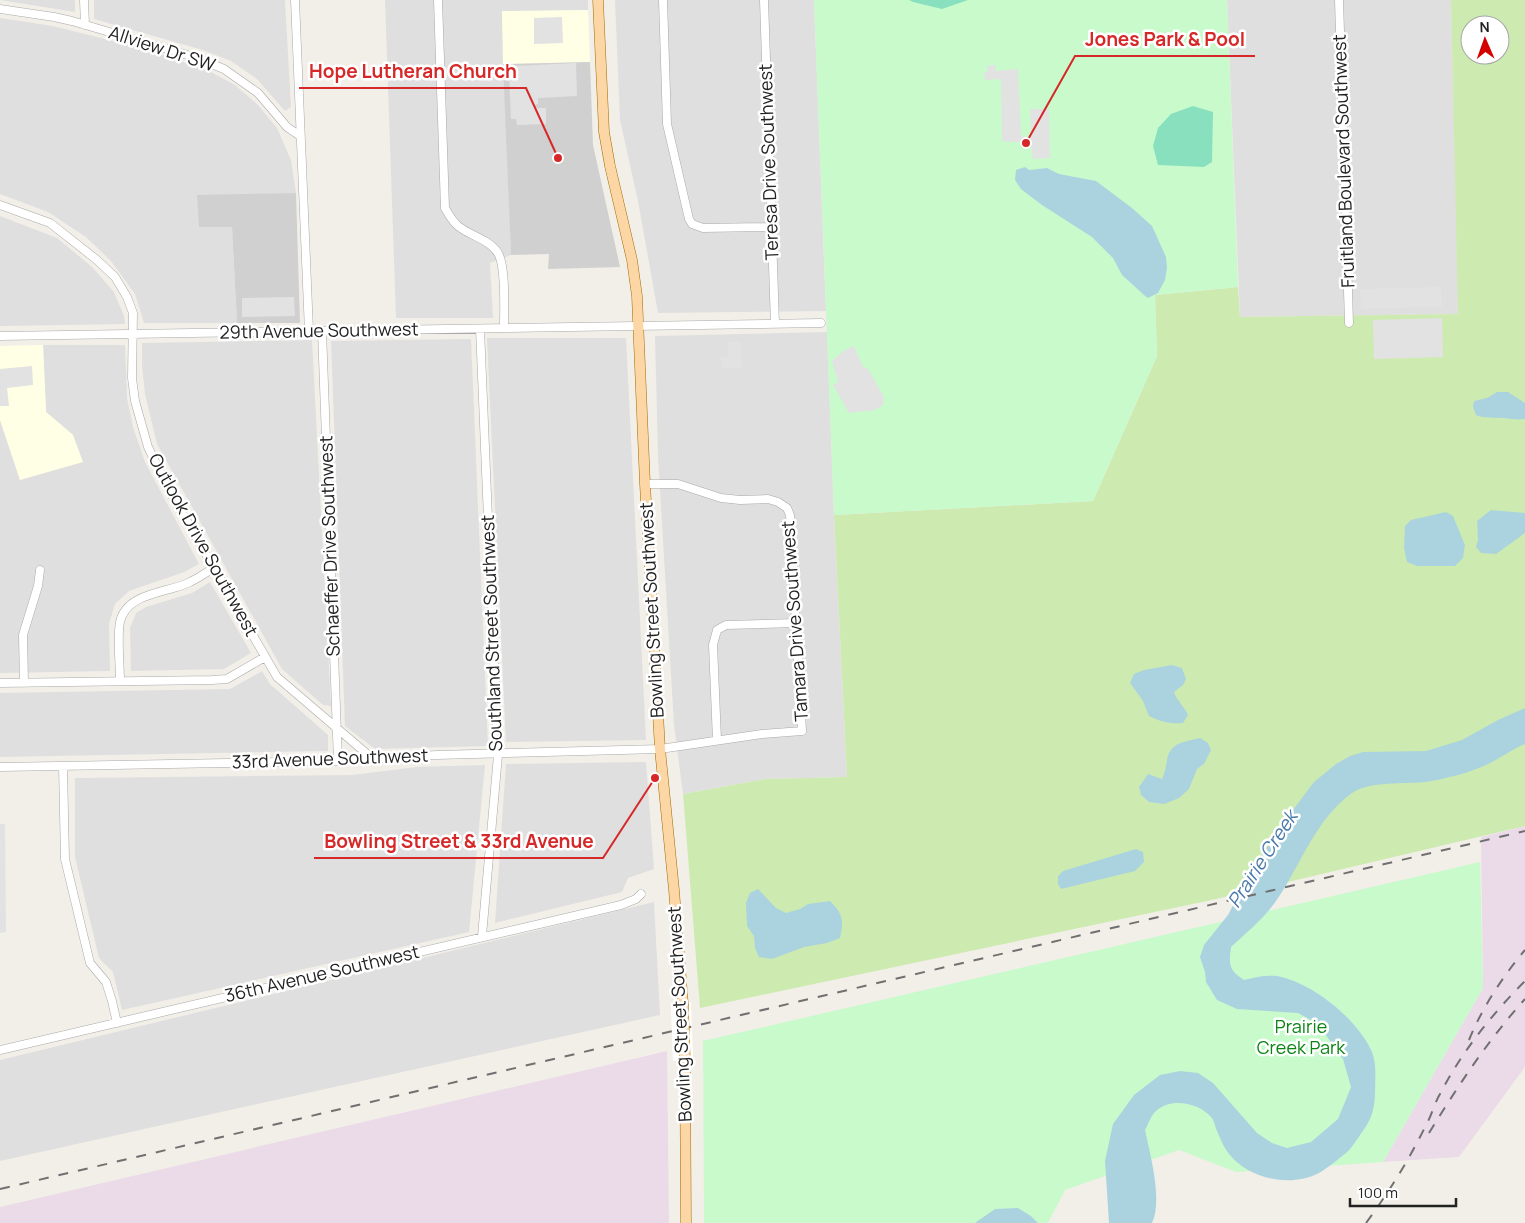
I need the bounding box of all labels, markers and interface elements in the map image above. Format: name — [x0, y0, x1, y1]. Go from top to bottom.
north arrow — [1460, 15, 1510, 65]
text: N — [1479, 17, 1490, 36]
street label: Allview Dr SW — [106, 20, 219, 77]
callout: Jones Park & Pool — [1075, 22, 1255, 56]
text: Jones Park & Pool — [1085, 26, 1245, 52]
street label: Fruitland Boulevard Southwest — [1327, 34, 1359, 288]
callout: Hope Lutheran Church — [299, 54, 526, 88]
text: Hope Lutheran Church — [309, 58, 517, 84]
street label: Teresa Drive Southwest — [753, 63, 783, 261]
street label: 29th Avenue Southwest — [219, 316, 419, 344]
street label: Schaeffer Drive Southwest — [313, 435, 345, 657]
street label: Outlook Drive Southwest — [144, 449, 264, 640]
street label: Bowling Street Southwest — [633, 502, 669, 719]
street label: Southland Street Southwest — [475, 514, 507, 752]
street label: Tamara Drive Southwest — [775, 520, 813, 722]
street label: 33rd Avenue Southwest — [231, 743, 429, 773]
water label: Prairie Creek — [1221, 803, 1305, 913]
callout: Bowling Street & 33rd Avenue — [314, 824, 603, 858]
text: Bowling Street & 33rd Avenue — [324, 828, 594, 854]
street label: Bowling Street Southwest — [661, 906, 697, 1123]
street label: 36th Avenue Southwest — [222, 939, 421, 1007]
park label: Prairie Creek Park — [1257, 1014, 1346, 1059]
scale bar — [1350, 1176, 1456, 1208]
text: 100 m — [1358, 1182, 1398, 1203]

